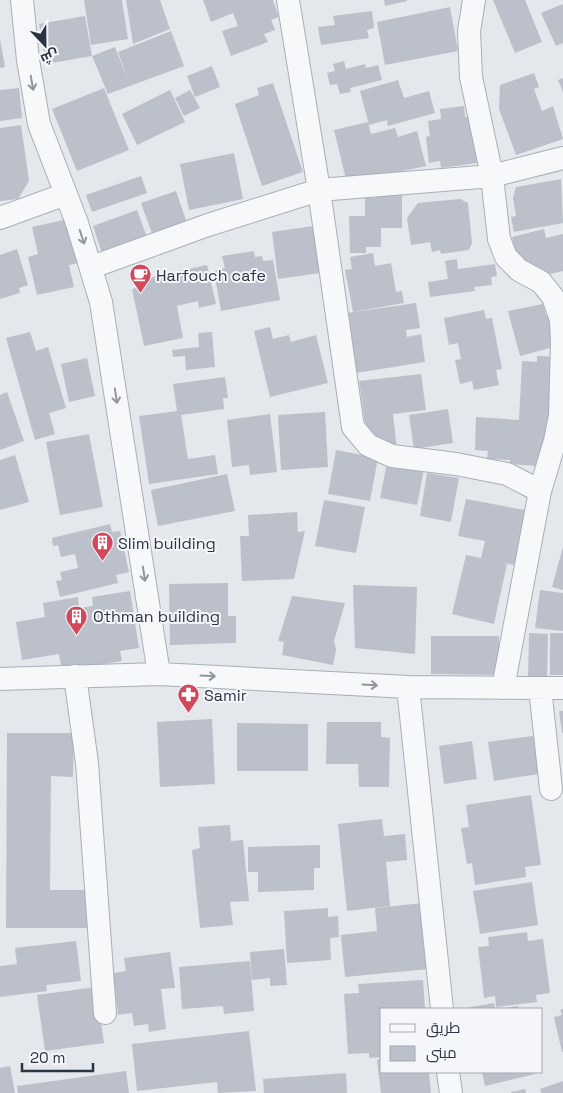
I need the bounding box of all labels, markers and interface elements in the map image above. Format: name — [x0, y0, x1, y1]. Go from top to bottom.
north arrow — [20, 20, 70, 70]
text: ش — [38, 45, 62, 69]
one-way arrow — [28, 75, 38, 91]
one-way arrow — [78, 229, 87, 244]
cafe icon: Harfouch cafe — [128, 263, 152, 294]
place label: Harfouch cafe — [156, 265, 266, 286]
one-way arrow — [111, 387, 121, 403]
building icon: Slim building — [90, 531, 114, 562]
place label: Slim building — [118, 533, 216, 554]
one-way arrow — [139, 565, 149, 581]
building icon: Othman building — [65, 604, 89, 635]
place label: Othman building — [93, 606, 220, 627]
one-way arrow — [200, 672, 216, 681]
one-way arrow — [362, 680, 378, 689]
pharmacy icon: Samir — [176, 683, 200, 714]
place label: Samir — [204, 685, 247, 706]
legend — [380, 1008, 543, 1073]
text: طريق — [426, 1018, 460, 1038]
scale bar — [22, 1040, 94, 1072]
text: مبنى — [426, 1043, 457, 1063]
text: 20 m — [30, 1048, 65, 1067]

